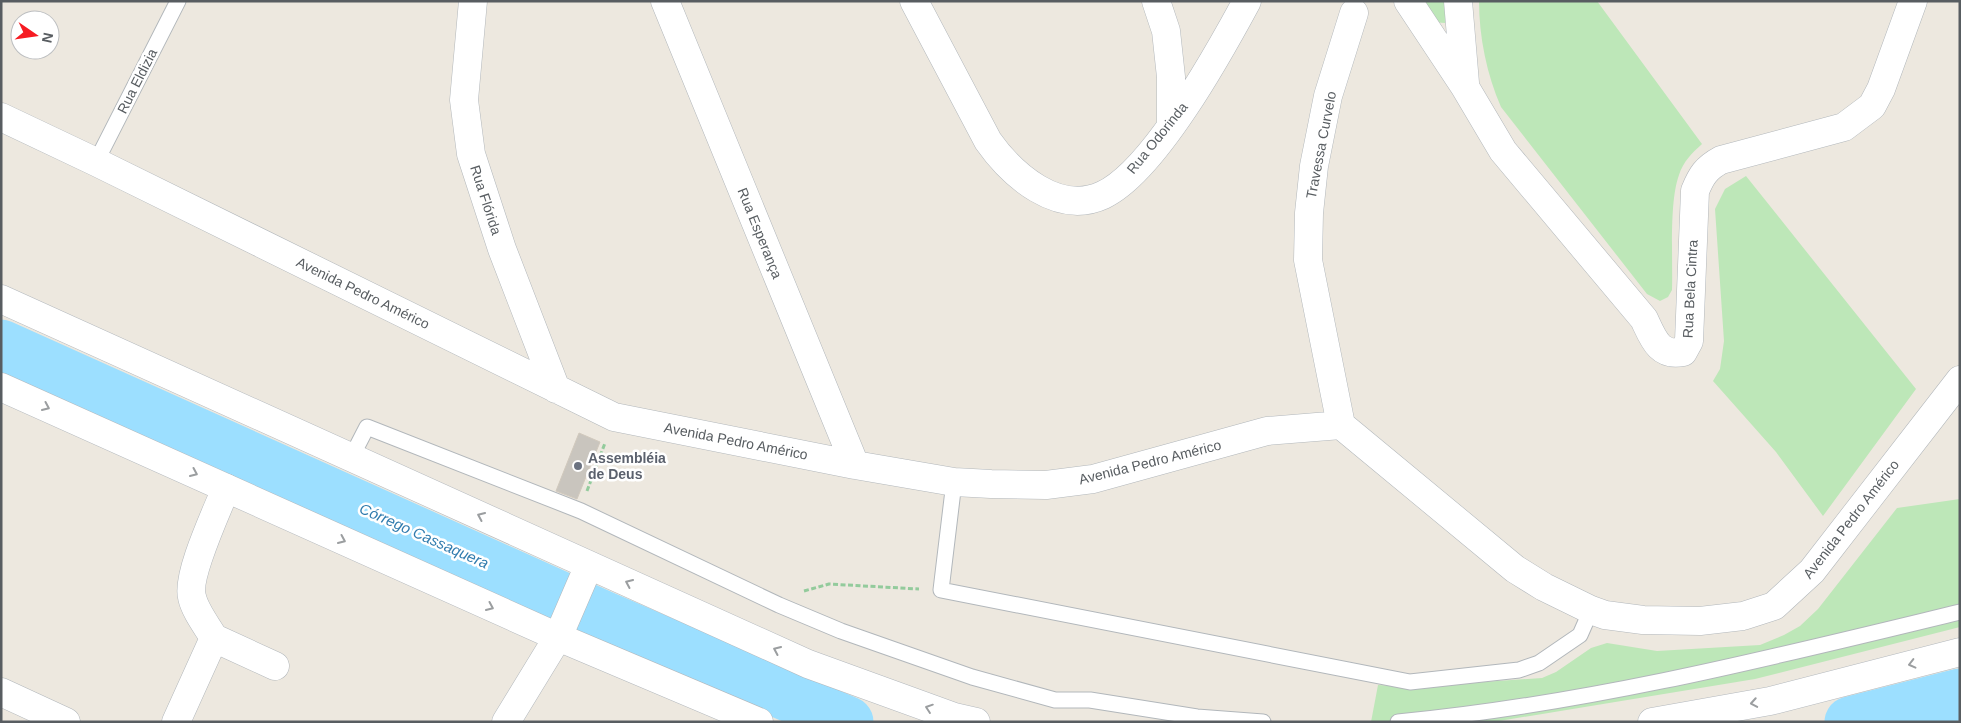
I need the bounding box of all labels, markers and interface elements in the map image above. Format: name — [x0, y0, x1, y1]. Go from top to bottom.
north arrow — [10, 10, 60, 60]
text: N — [39, 31, 57, 45]
street label: Rua Eldizia — [114, 46, 160, 116]
street label: Travessa Curvelo — [1303, 90, 1339, 200]
street label: Rua Odorinda — [1123, 99, 1191, 177]
street label: Rua Flórida — [467, 163, 505, 237]
street label: Rua Esperança — [735, 185, 786, 281]
street label: Rua Bela Cintra — [1679, 239, 1701, 339]
street label: Avenida Pedro Américo — [294, 254, 432, 332]
one-way arrow — [41, 400, 50, 411]
street label: Avenida Pedro Américo — [663, 419, 809, 463]
street label: Avenida Pedro Américo — [1077, 437, 1223, 487]
place label: Assembléia de Deus — [588, 450, 666, 482]
street label: Avenida Pedro Américo — [1800, 456, 1902, 581]
marker: Assembléia de Deus — [572, 460, 584, 472]
one-way arrow — [189, 467, 198, 478]
water label: Córrego Cassaquera — [357, 499, 491, 572]
one-way arrow — [477, 512, 486, 523]
one-way arrow — [337, 533, 346, 544]
one-way arrow — [625, 579, 634, 590]
one-way arrow — [485, 600, 494, 611]
one-way arrow — [773, 646, 782, 657]
one-way arrow — [1908, 658, 1917, 669]
one-way arrow — [1750, 698, 1759, 708]
one-way arrow — [925, 704, 934, 714]

